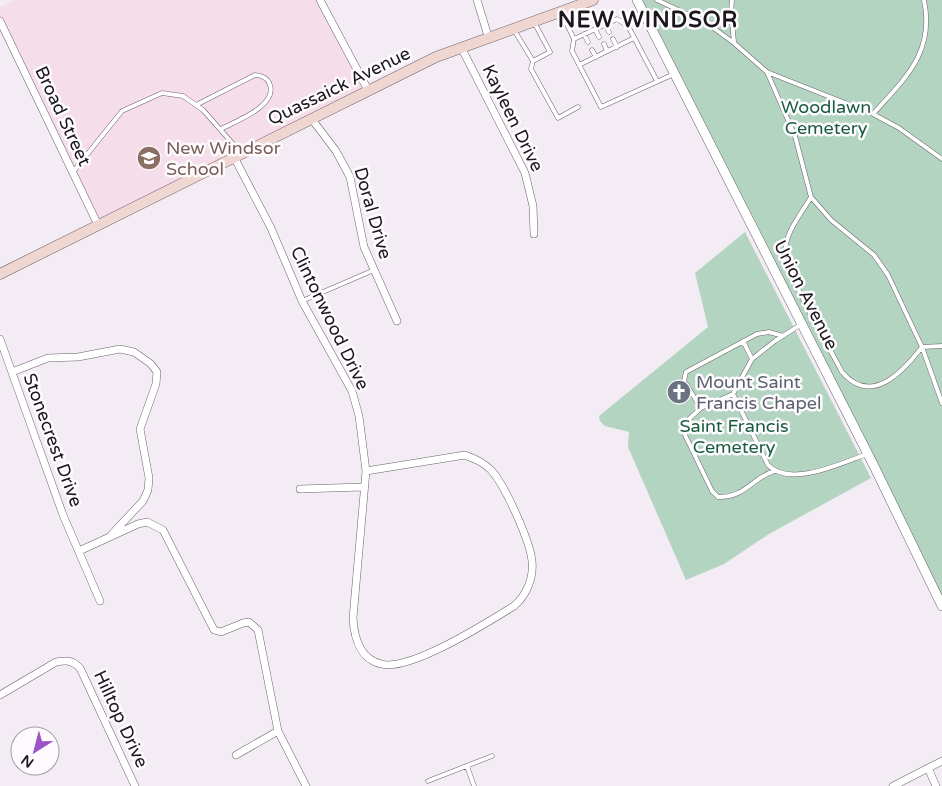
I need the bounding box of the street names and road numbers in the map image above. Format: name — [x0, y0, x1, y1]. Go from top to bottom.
street label: Quassaick Avenue — [264, 42, 414, 130]
street label: Kayleen Drive — [478, 61, 548, 175]
street label: Broad Street — [30, 63, 96, 169]
street label: Doral Drive — [349, 164, 397, 262]
street label: Union Avenue — [769, 237, 843, 353]
street label: Clintonwood Drive — [286, 243, 374, 393]
street label: Stonecrest Drive — [19, 370, 87, 510]
street label: Hilltop Drive — [89, 667, 153, 771]

